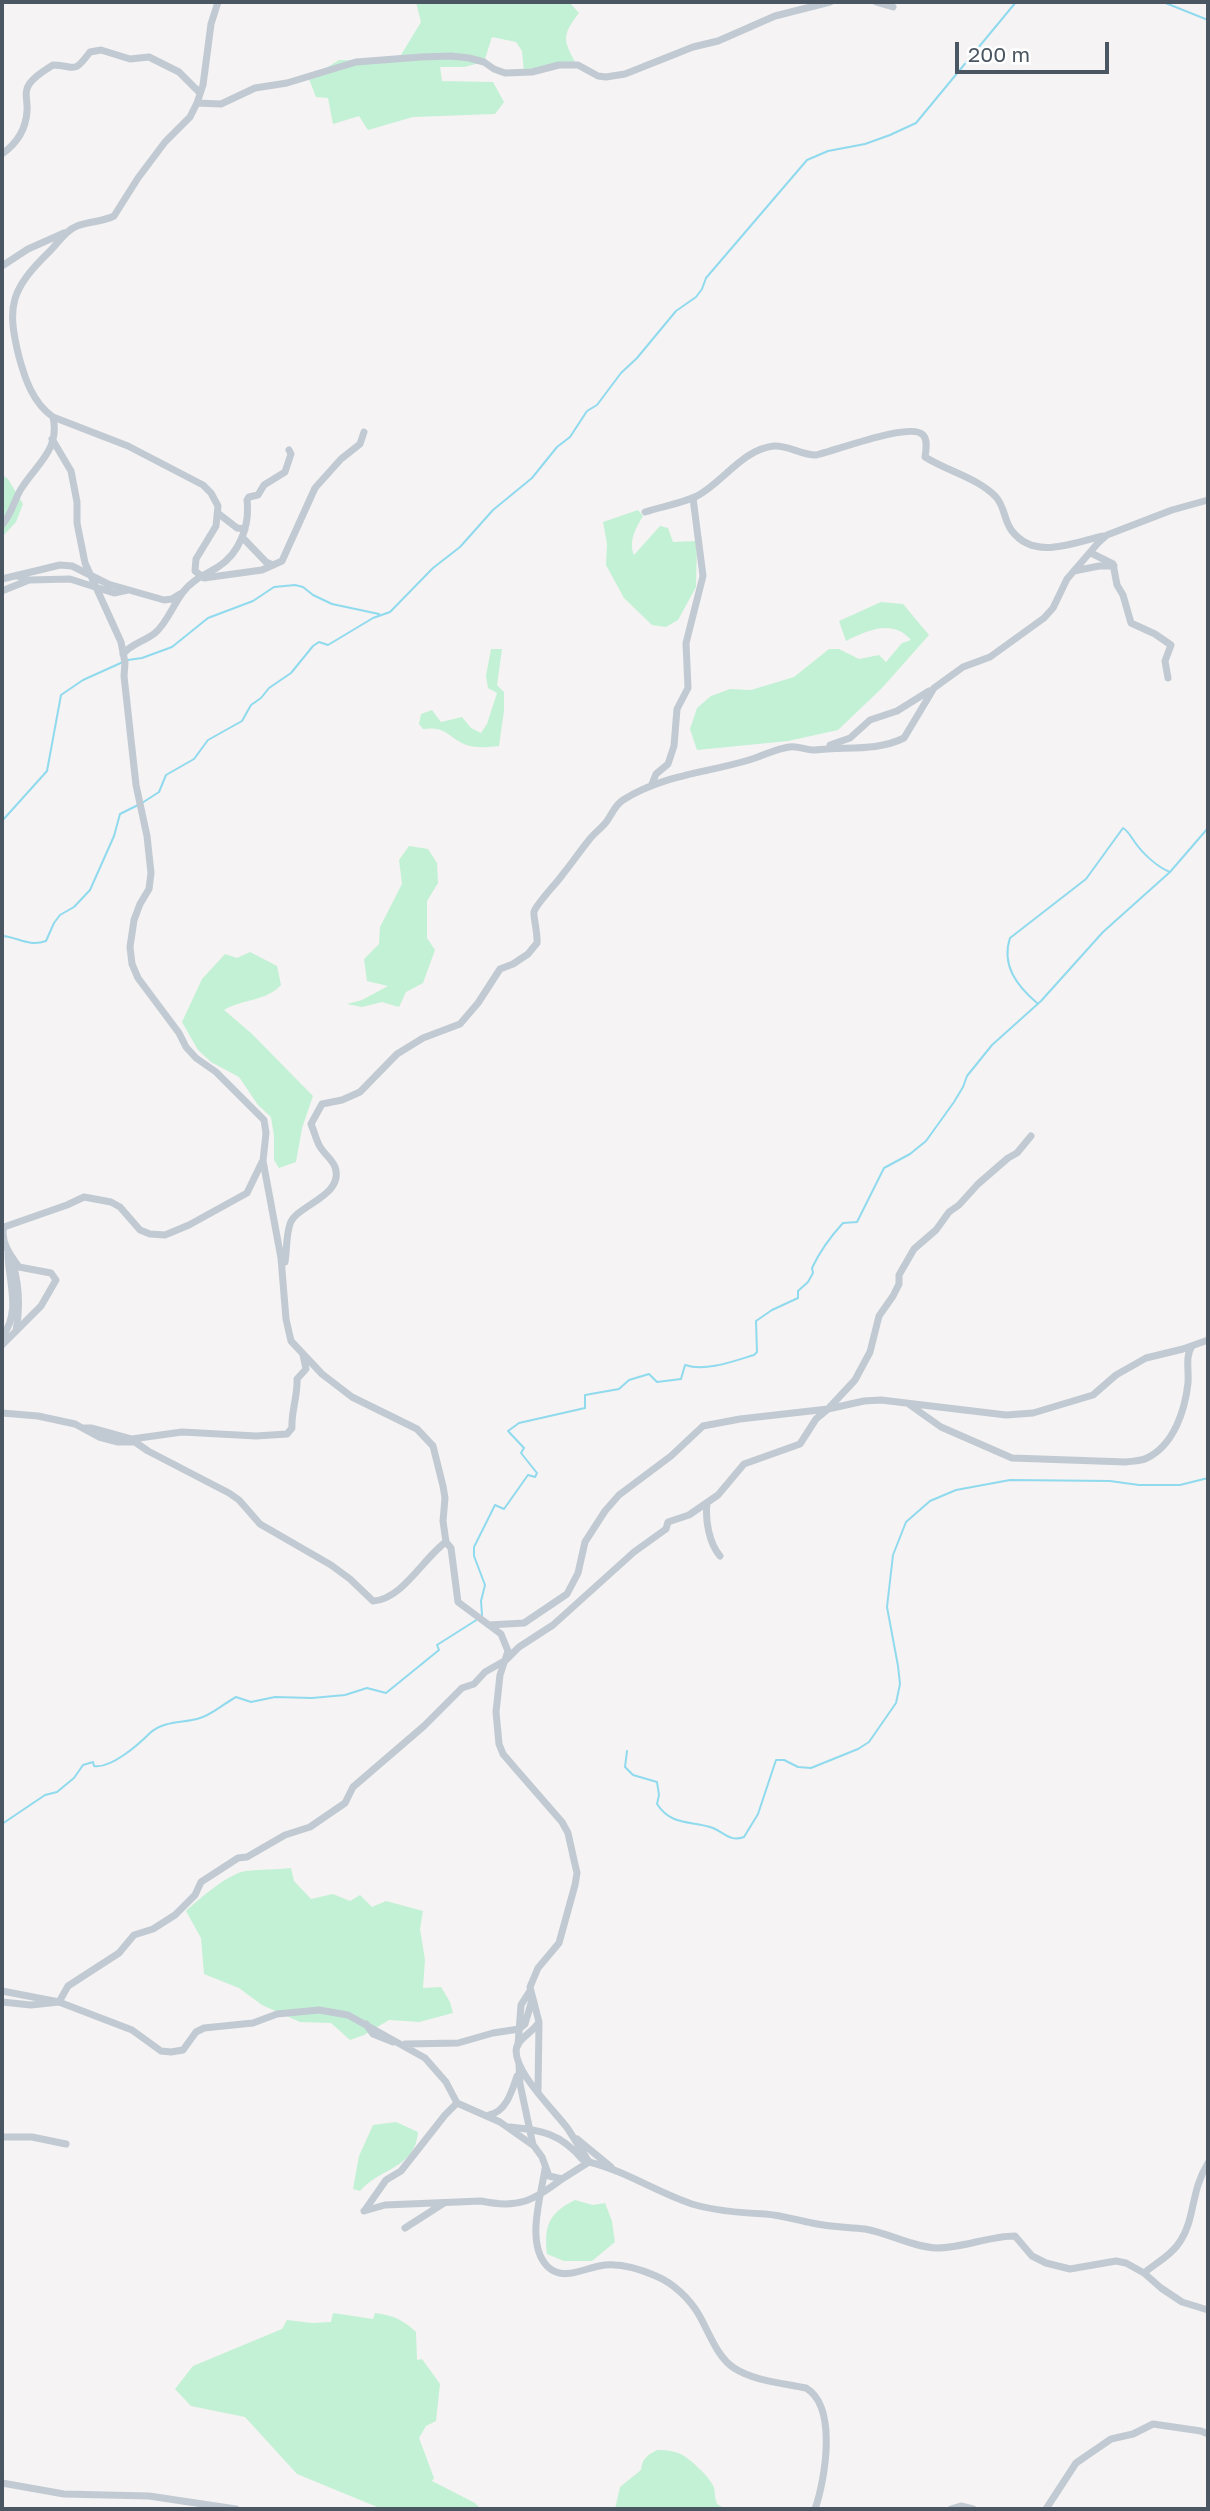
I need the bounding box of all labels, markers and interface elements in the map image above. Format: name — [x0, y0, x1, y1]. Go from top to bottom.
scale bar — [958, 28, 1112, 72]
text: 200 m — [968, 41, 1030, 67]

